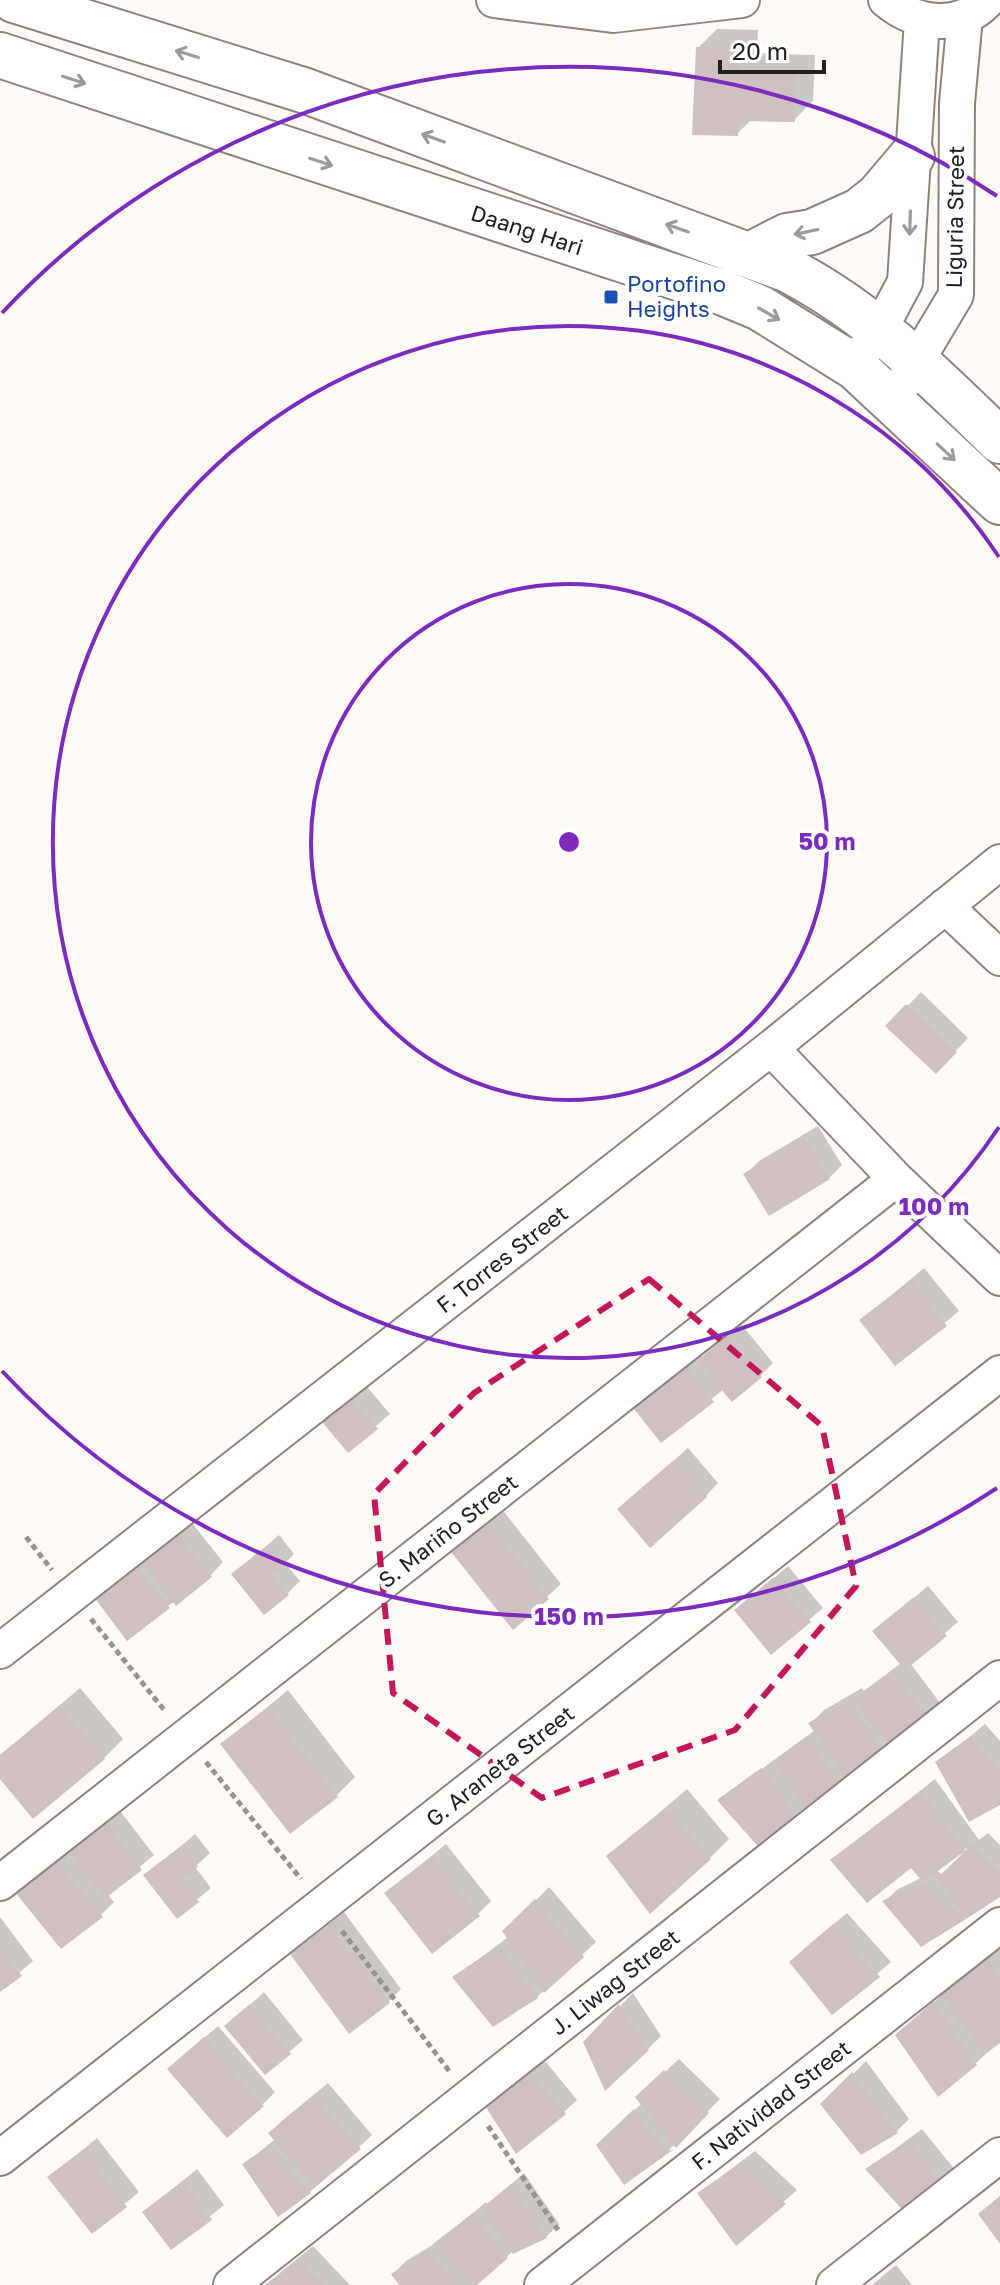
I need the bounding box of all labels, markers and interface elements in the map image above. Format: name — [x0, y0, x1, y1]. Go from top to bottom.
scale bar — [720, 24, 824, 74]
text: 20 m — [732, 36, 788, 65]
one-way arrow — [175, 46, 201, 61]
one-way arrow — [61, 73, 86, 88]
one-way arrow — [421, 130, 446, 144]
street label: Liguria Street — [940, 145, 969, 289]
one-way arrow — [308, 155, 333, 170]
street label: Daang Hari — [468, 199, 587, 260]
one-way arrow — [902, 209, 917, 236]
one-way arrow — [665, 220, 690, 234]
one-way arrow — [794, 225, 820, 240]
place label: Portofino Heights — [627, 270, 726, 322]
marker: Portofino Heights — [602, 288, 620, 306]
one-way arrow — [757, 306, 780, 322]
one-way arrow — [936, 442, 956, 461]
text: 50 m — [798, 826, 856, 855]
centre of rings — [555, 828, 583, 856]
text: 100 m — [899, 1191, 969, 1220]
street label: F. Torres Street — [431, 1199, 573, 1318]
street label: S. Mariño Street — [373, 1468, 523, 1593]
text: 150 m — [534, 1601, 604, 1630]
street label: G. Araneta Street — [420, 1699, 579, 1832]
street label: J. Liwag Street — [545, 1923, 684, 2040]
street label: F. Natividad Street — [686, 2034, 856, 2175]

